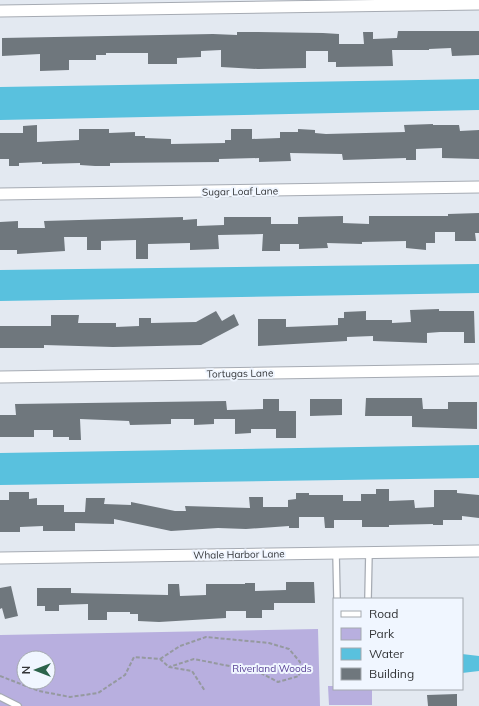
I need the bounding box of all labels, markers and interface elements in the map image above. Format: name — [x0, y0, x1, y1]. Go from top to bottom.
street label: Sugar Loaf Lane — [202, 184, 278, 199]
street label: Tortugas Lane — [207, 366, 273, 381]
street label: Whale Harbor Lane — [193, 547, 285, 562]
legend — [333, 598, 463, 690]
text: Road — [369, 606, 398, 621]
text: Park — [369, 626, 395, 641]
text: Water — [369, 646, 405, 661]
north arrow — [16, 650, 56, 690]
park label: Riverland Woods — [232, 662, 312, 675]
text: N — [19, 666, 33, 674]
text: Building — [369, 666, 414, 681]

